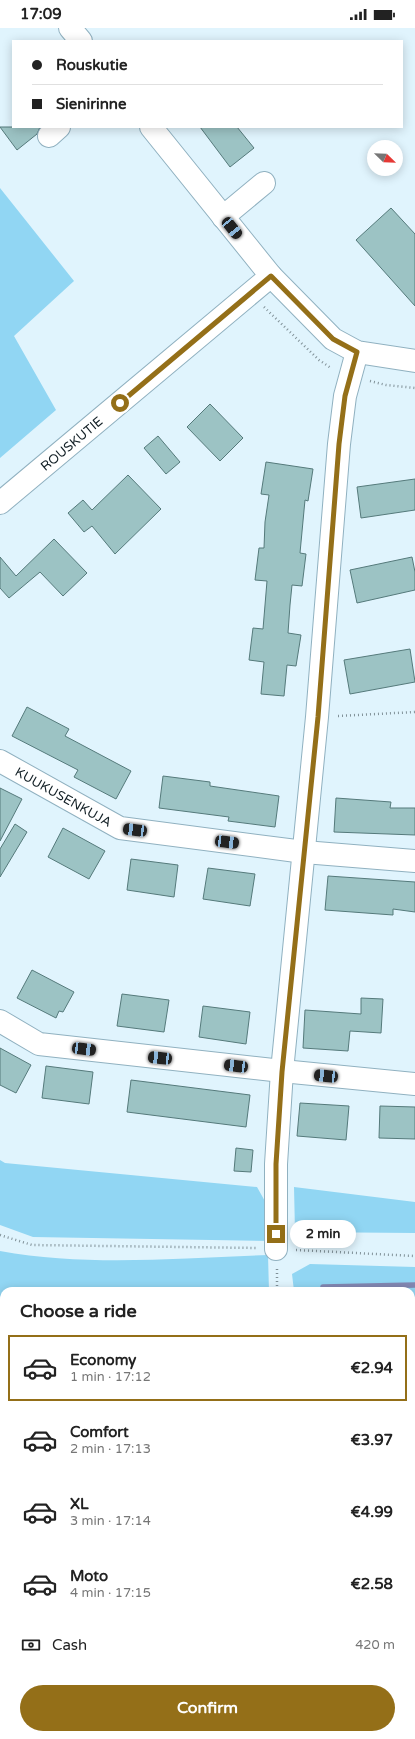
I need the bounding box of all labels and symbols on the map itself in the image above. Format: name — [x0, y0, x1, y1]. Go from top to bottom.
north arrow — [367, 140, 403, 176]
car — [220, 215, 244, 241]
route start — [111, 394, 129, 412]
street label: ROUSKUTIE — [38, 413, 106, 475]
street label: KUUKUSENKUJA — [12, 764, 115, 831]
car — [122, 823, 148, 837]
car — [214, 835, 240, 849]
car — [71, 1042, 97, 1056]
car — [147, 1051, 173, 1065]
car — [223, 1059, 249, 1073]
car — [313, 1069, 339, 1083]
callout: 2 min — [290, 1220, 356, 1248]
route end — [267, 1225, 285, 1243]

